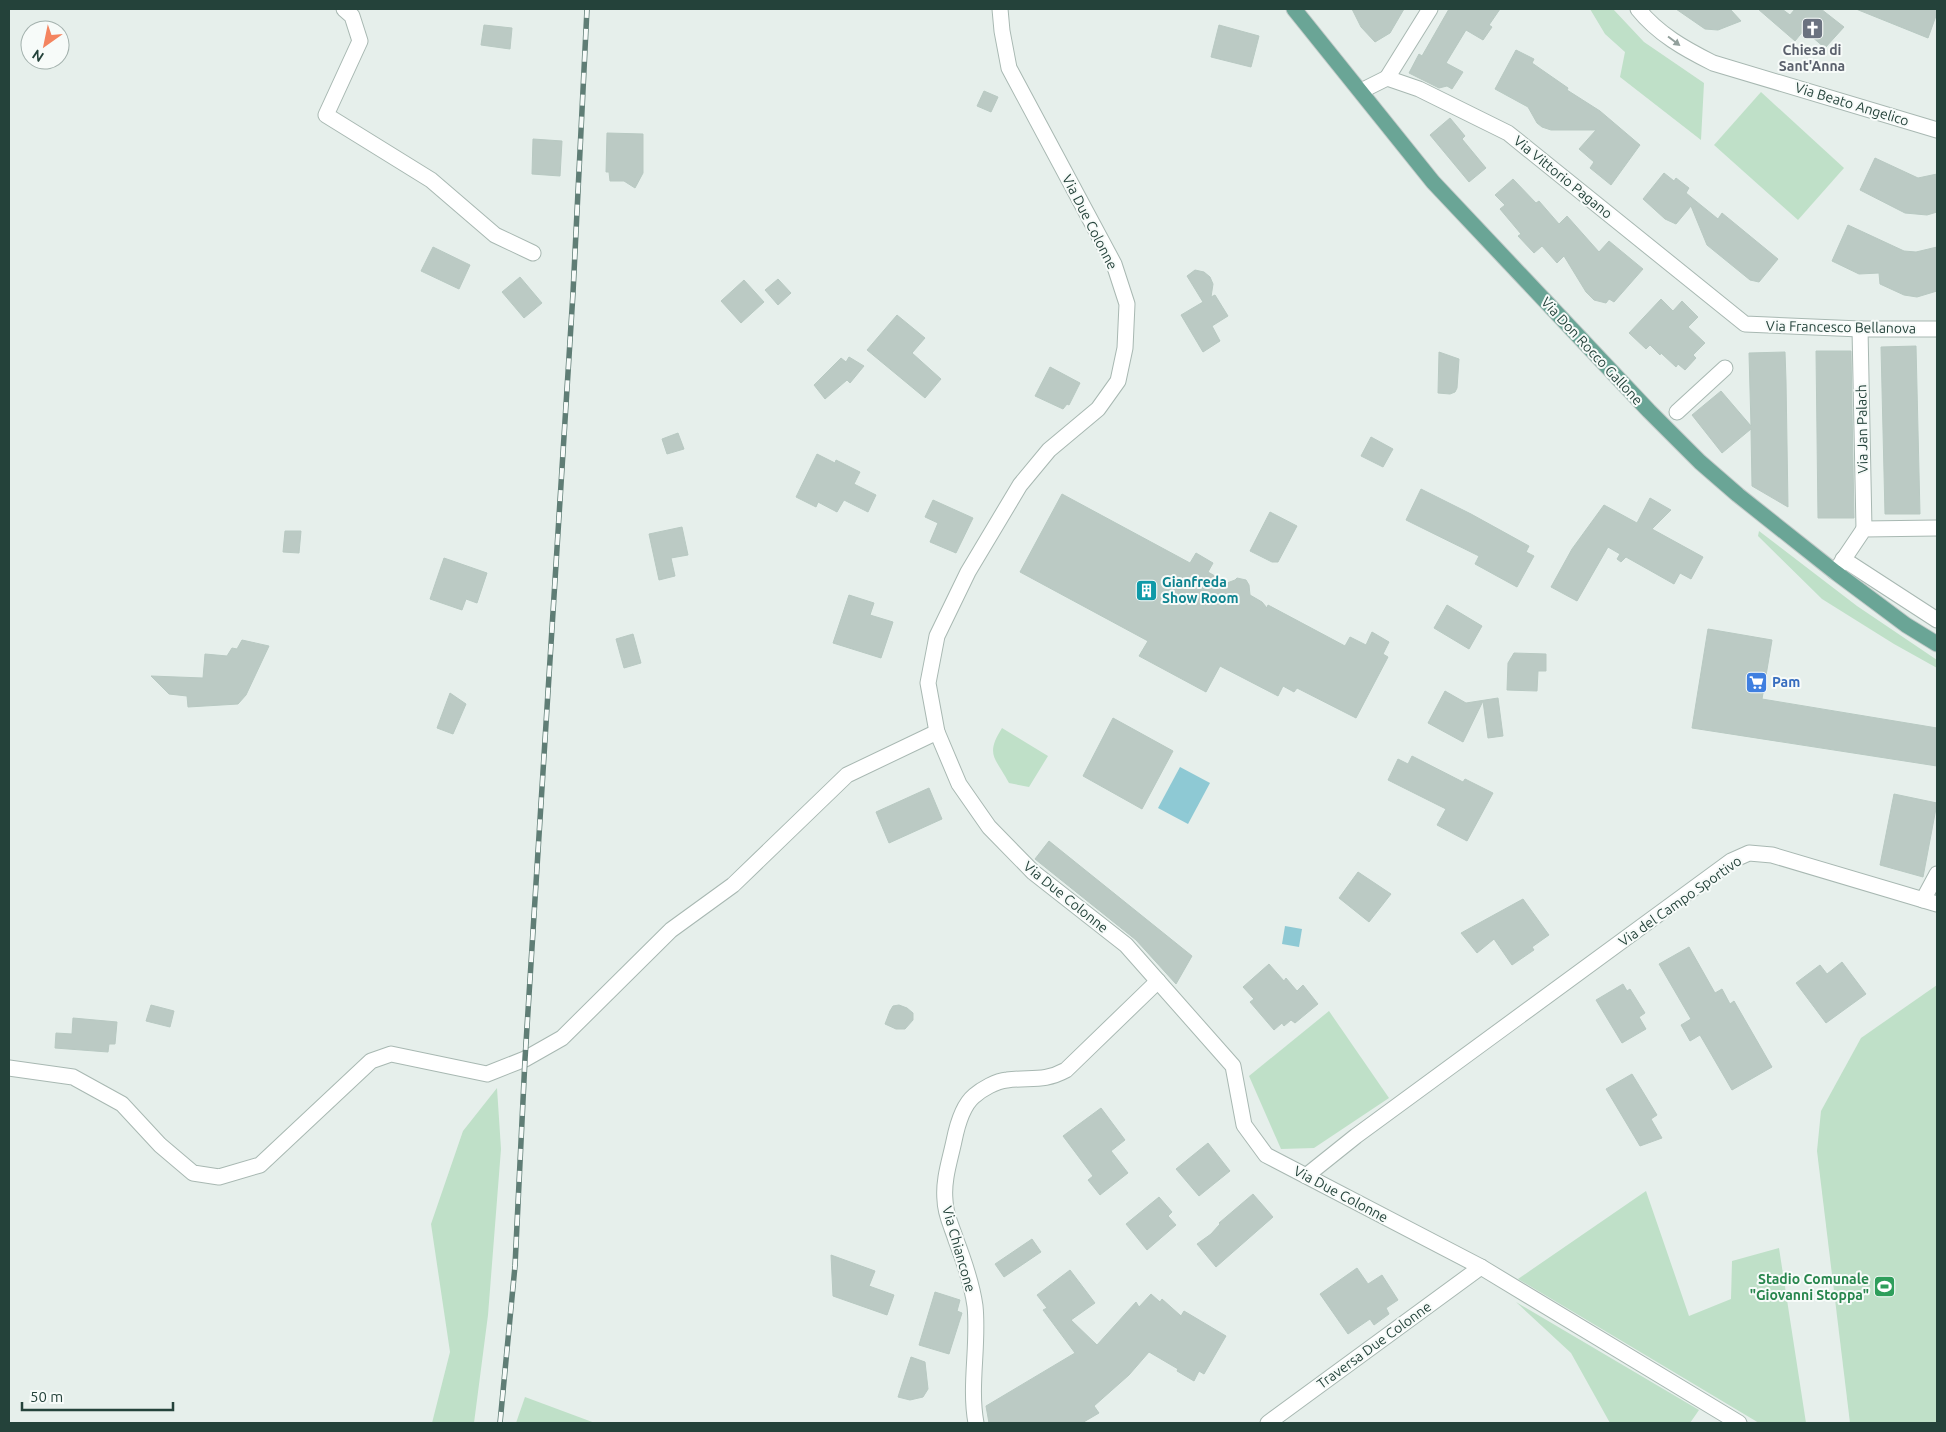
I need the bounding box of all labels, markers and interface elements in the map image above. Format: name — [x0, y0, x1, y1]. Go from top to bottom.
church icon: Chiesa di Sant'Anna — [1800, 16, 1824, 40]
north arrow — [20, 20, 70, 70]
one-way arrow — [1667, 36, 1681, 46]
place label: Chiesa di Sant'Anna — [1779, 42, 1845, 74]
text: N — [29, 46, 47, 65]
street label: Via Beato Angelico — [1793, 79, 1911, 129]
street label: Via Vittorio Pagano — [1511, 132, 1615, 222]
street label: Via Due Colonne — [1059, 172, 1121, 272]
street label: Via Don Rocco Gallone — [1538, 294, 1646, 408]
street label: Via Francesco Bellanova — [1766, 318, 1916, 336]
street label: Via Jan Palach — [1853, 384, 1871, 474]
place label: Gianfreda Show Room — [1162, 574, 1239, 606]
building icon: Gianfreda Show Room — [1134, 578, 1158, 602]
supermarket icon: Pam — [1744, 670, 1768, 694]
place label: Pam — [1772, 674, 1800, 690]
street label: Via del Campo Sportivo — [1615, 852, 1745, 950]
street label: Via Due Colonne — [1020, 858, 1112, 936]
street label: Via Due Colonne — [1291, 1162, 1391, 1226]
street label: Via Chiancone — [939, 1204, 979, 1294]
place label: Stadio Comunale "Giovanni Stoppa" — [1750, 1271, 1869, 1303]
sports icon: Stadio Comunale "Giovanni Stoppa" — [1873, 1275, 1897, 1299]
street label: Traversa Due Colonne — [1314, 1298, 1434, 1392]
scale bar — [22, 1380, 174, 1412]
text: 50 m — [30, 1388, 63, 1405]

